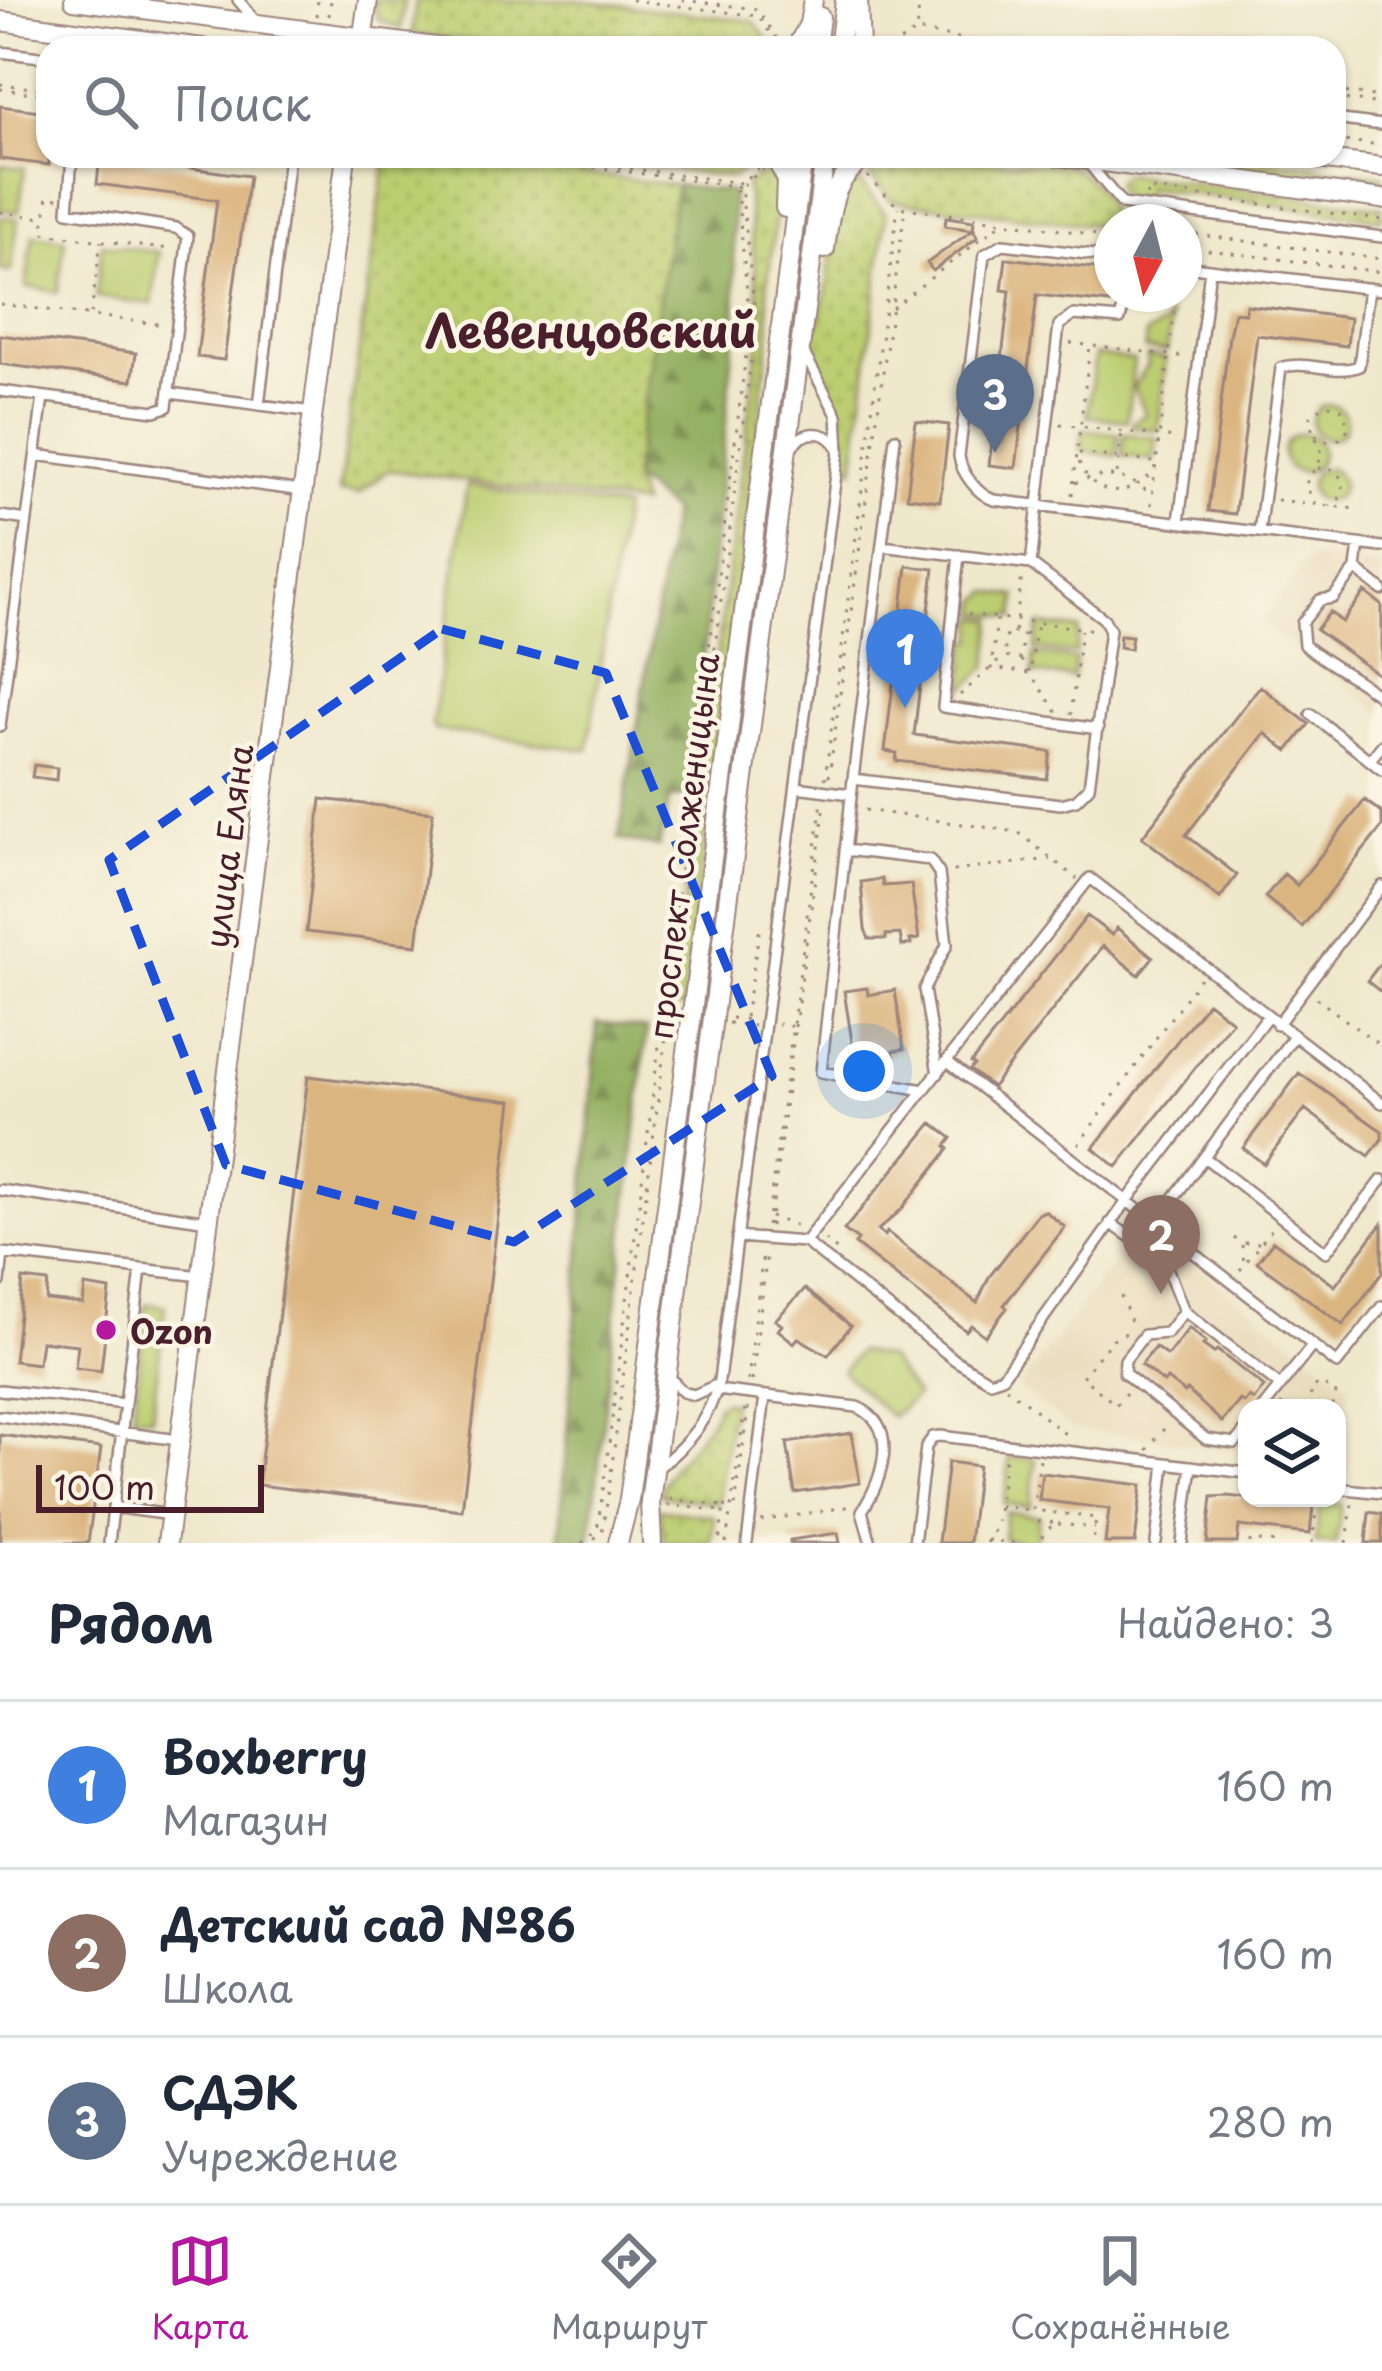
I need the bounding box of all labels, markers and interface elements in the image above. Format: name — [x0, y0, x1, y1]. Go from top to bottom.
search box — [36, 36, 1346, 168]
text: Поиск — [174, 68, 311, 136]
icon: search — [78, 69, 144, 135]
north arrow — [1094, 204, 1202, 312]
district label: Левенцовский — [425, 295, 757, 363]
pin: 3 — [956, 354, 1034, 453]
pin: 1 — [866, 609, 944, 708]
street label: проспект Солженицына — [634, 650, 731, 1042]
street label: улица Еляна — [190, 741, 264, 951]
your location — [834, 1041, 894, 1101]
pin: 2 — [1122, 1195, 1200, 1294]
place label: Ozon — [130, 1305, 213, 1355]
marker: Ozon — [93, 1317, 119, 1343]
map controls — [1238, 1399, 1346, 1507]
button: layers — [1238, 1399, 1346, 1507]
scale bar — [36, 1459, 264, 1512]
text: 100 m — [54, 1461, 155, 1511]
text: Рядом — [48, 1583, 214, 1660]
text: Найдено: 3 — [1117, 1592, 1334, 1651]
text: Boxberry — [162, 1721, 367, 1789]
text: 1 — [78, 1755, 96, 1814]
text: 160 m — [1217, 1755, 1334, 1814]
text: Магазин — [162, 1789, 329, 1848]
text: Детский сад №86 — [162, 1889, 576, 1957]
text: 2 — [73, 1923, 101, 1982]
text: 160 m — [1217, 1923, 1334, 1982]
text: Школа — [162, 1957, 293, 2016]
text: СДЭК — [162, 2057, 298, 2125]
text: 3 — [74, 2091, 100, 2150]
text: 280 m — [1207, 2091, 1334, 2150]
text: Учреждение — [162, 2125, 399, 2184]
tab: Карта — [151, 2228, 248, 2350]
tab: Маршрут — [551, 2228, 707, 2350]
tab: Сохранённые — [1010, 2228, 1231, 2350]

